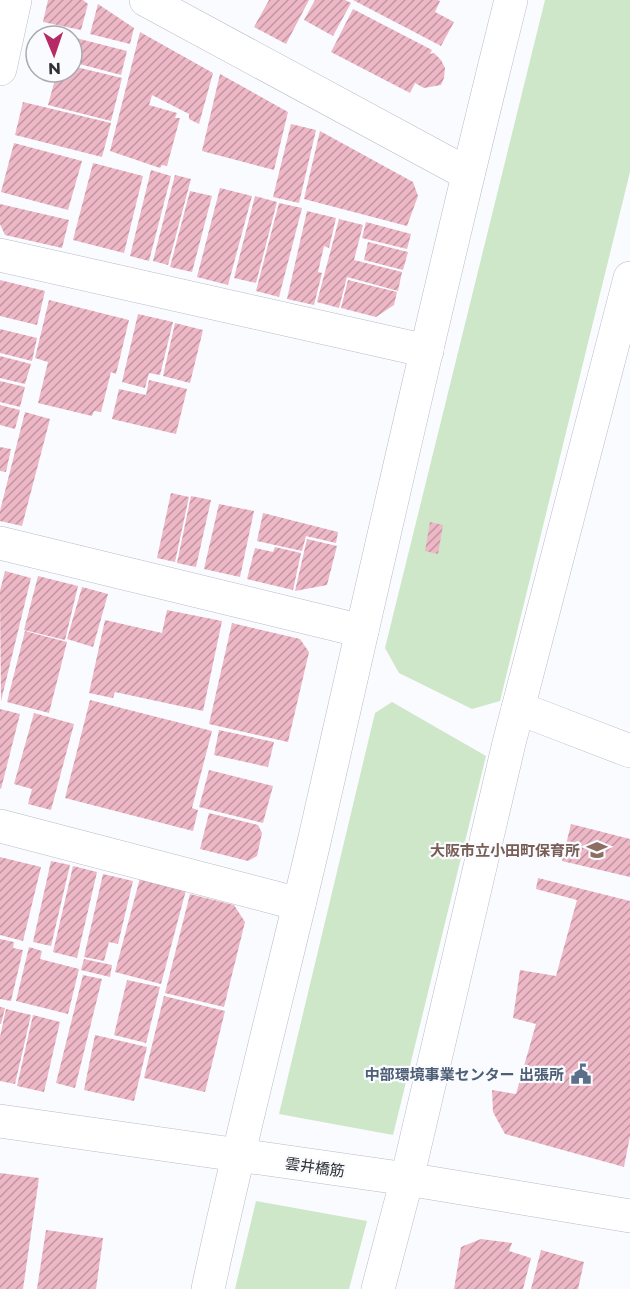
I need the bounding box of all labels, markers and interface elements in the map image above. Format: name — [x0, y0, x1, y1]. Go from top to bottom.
north arrow — [24, 24, 84, 84]
text: N — [48, 59, 61, 78]
school or university icon: 大阪市立小田町保育所 — [585, 838, 609, 862]
place label: 大阪市立小田町保育所 — [430, 841, 580, 860]
public building icon: 中部環境事業センター 出張所 — [569, 1062, 593, 1086]
place label: 中部環境事業センター 出張所 — [365, 1065, 564, 1084]
street label: 雲井橋筋 — [284, 1153, 346, 1181]

